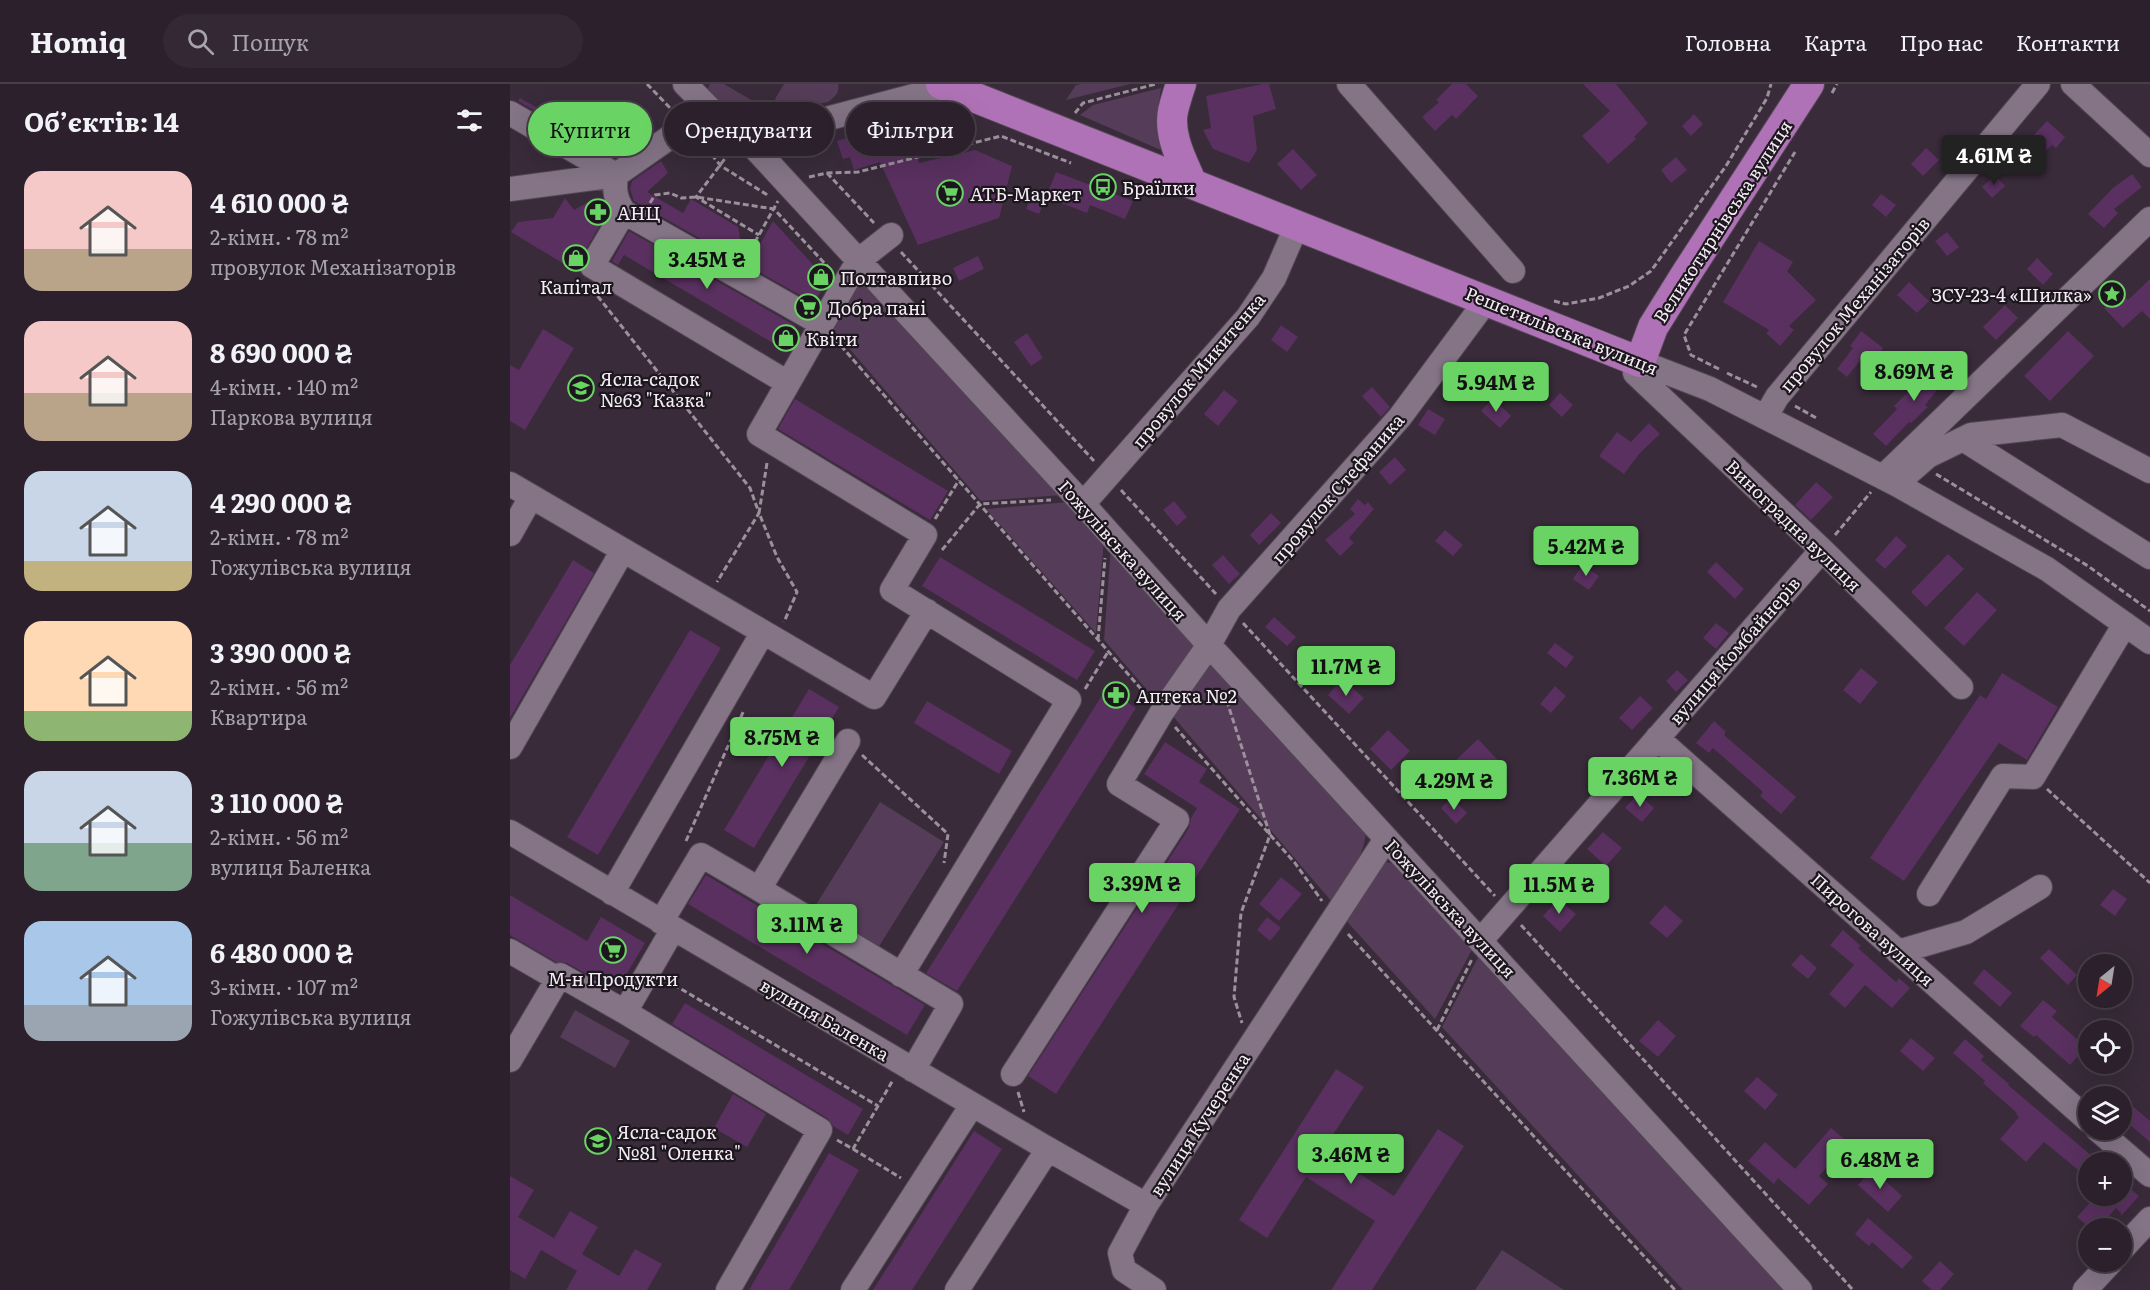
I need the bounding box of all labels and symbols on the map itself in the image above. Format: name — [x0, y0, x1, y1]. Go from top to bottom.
street label: Великотирнівська вулиця — [1646, 114, 1798, 328]
pin: 4.61M ₴ — [1939, 135, 2049, 186]
bus stop icon: Браїлки — [1088, 172, 1118, 202]
place label: Браїлки — [1122, 174, 1195, 201]
supermarket icon: АТБ-Маркет — [935, 178, 965, 208]
place label: АТБ-Маркет — [970, 180, 1082, 207]
pharmacy icon: АНЦ — [583, 197, 613, 227]
place label: АНЦ — [617, 199, 661, 226]
street label: провулок Механізаторів — [1772, 210, 1936, 398]
pin: 3.45M ₴ — [652, 239, 762, 290]
shop icon: Капітал — [561, 243, 591, 273]
shop icon: Полтавпиво — [806, 262, 836, 292]
place label: Полтавпиво — [840, 264, 952, 291]
place label: Капітал — [540, 273, 612, 300]
street label: Решетилівська вулиця — [1462, 279, 1662, 381]
place icon: ЗСУ-23-4 «Шилка» — [2097, 279, 2127, 309]
place label: ЗСУ-23-4 «Шилка» — [1931, 281, 2092, 308]
street label: провулок Микитенка — [1125, 286, 1271, 454]
supermarket icon: Добра пані — [793, 292, 823, 322]
place label: Добра пані — [828, 294, 926, 321]
shop icon: Квіти — [771, 323, 801, 353]
place label: Квіти — [806, 325, 858, 352]
pin: 8.69M ₴ — [1859, 351, 1969, 402]
pin: 5.94M ₴ — [1441, 362, 1551, 413]
place label: Ясла-садок №63 "Казка" — [600, 365, 712, 413]
school or university icon: Ясла-садок №63 "Казка" — [566, 373, 596, 403]
street label: провулок Стефаника — [1264, 407, 1410, 569]
street label: Виноградна вулиця — [1720, 453, 1868, 597]
street label: Гожулівська вулиця — [1052, 474, 1194, 626]
pin: 5.42M ₴ — [1531, 526, 1641, 577]
street label: вулиця Комбайнерів — [1662, 570, 1806, 730]
pin: 11.7M ₴ — [1291, 646, 1401, 697]
pharmacy icon: Аптека №2 — [1101, 680, 1131, 710]
place label: Аптека №2 — [1136, 682, 1237, 709]
pin: 8.75M ₴ — [727, 717, 837, 768]
pin: 7.36M ₴ — [1585, 757, 1695, 808]
pin: 4.29M ₴ — [1399, 760, 1509, 811]
street label: Гожулівська вулиця — [1379, 832, 1523, 984]
pin: 3.39M ₴ — [1087, 863, 1197, 914]
pin: 11.5M ₴ — [1504, 864, 1614, 915]
street label: Пирогова вулиця — [1805, 866, 1941, 992]
pin: 3.11M ₴ — [752, 904, 862, 955]
supermarket icon: М-н Продукти — [598, 935, 628, 965]
north arrow — [2078, 954, 2132, 1008]
place label: М-н Продукти — [548, 965, 678, 992]
street label: вулиця Баленка — [755, 971, 895, 1067]
street label: вулиця Кучеренка — [1142, 1046, 1256, 1201]
place label: Ясла-садок №81 "Оленка" — [617, 1118, 741, 1166]
school or university icon: Ясла-садок №81 "Оленка" — [583, 1126, 613, 1156]
pin: 3.46M ₴ — [1296, 1134, 1406, 1185]
pin: 6.48M ₴ — [1825, 1139, 1935, 1190]

